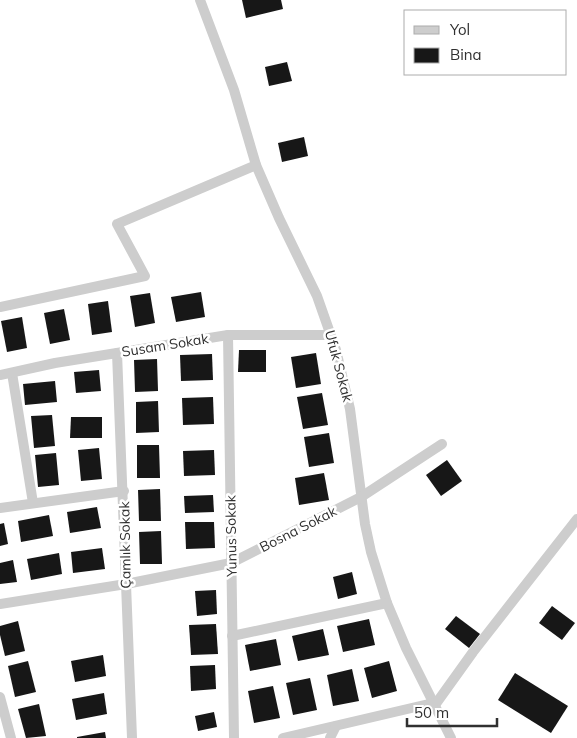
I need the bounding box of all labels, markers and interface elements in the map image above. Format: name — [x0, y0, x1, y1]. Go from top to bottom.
legend — [404, 10, 567, 75]
text: Yol — [449, 20, 470, 39]
text: Bina — [450, 45, 482, 64]
street label: Ufuk Sokak — [321, 328, 357, 405]
street label: Susam Sokak — [120, 329, 210, 361]
street label: Yunus Sokak — [221, 494, 241, 578]
street label: Çamlık Sokak — [115, 501, 135, 589]
street label: Bosna Sokak — [256, 502, 340, 556]
scale bar — [407, 696, 497, 728]
text: 50 m — [414, 703, 449, 722]

